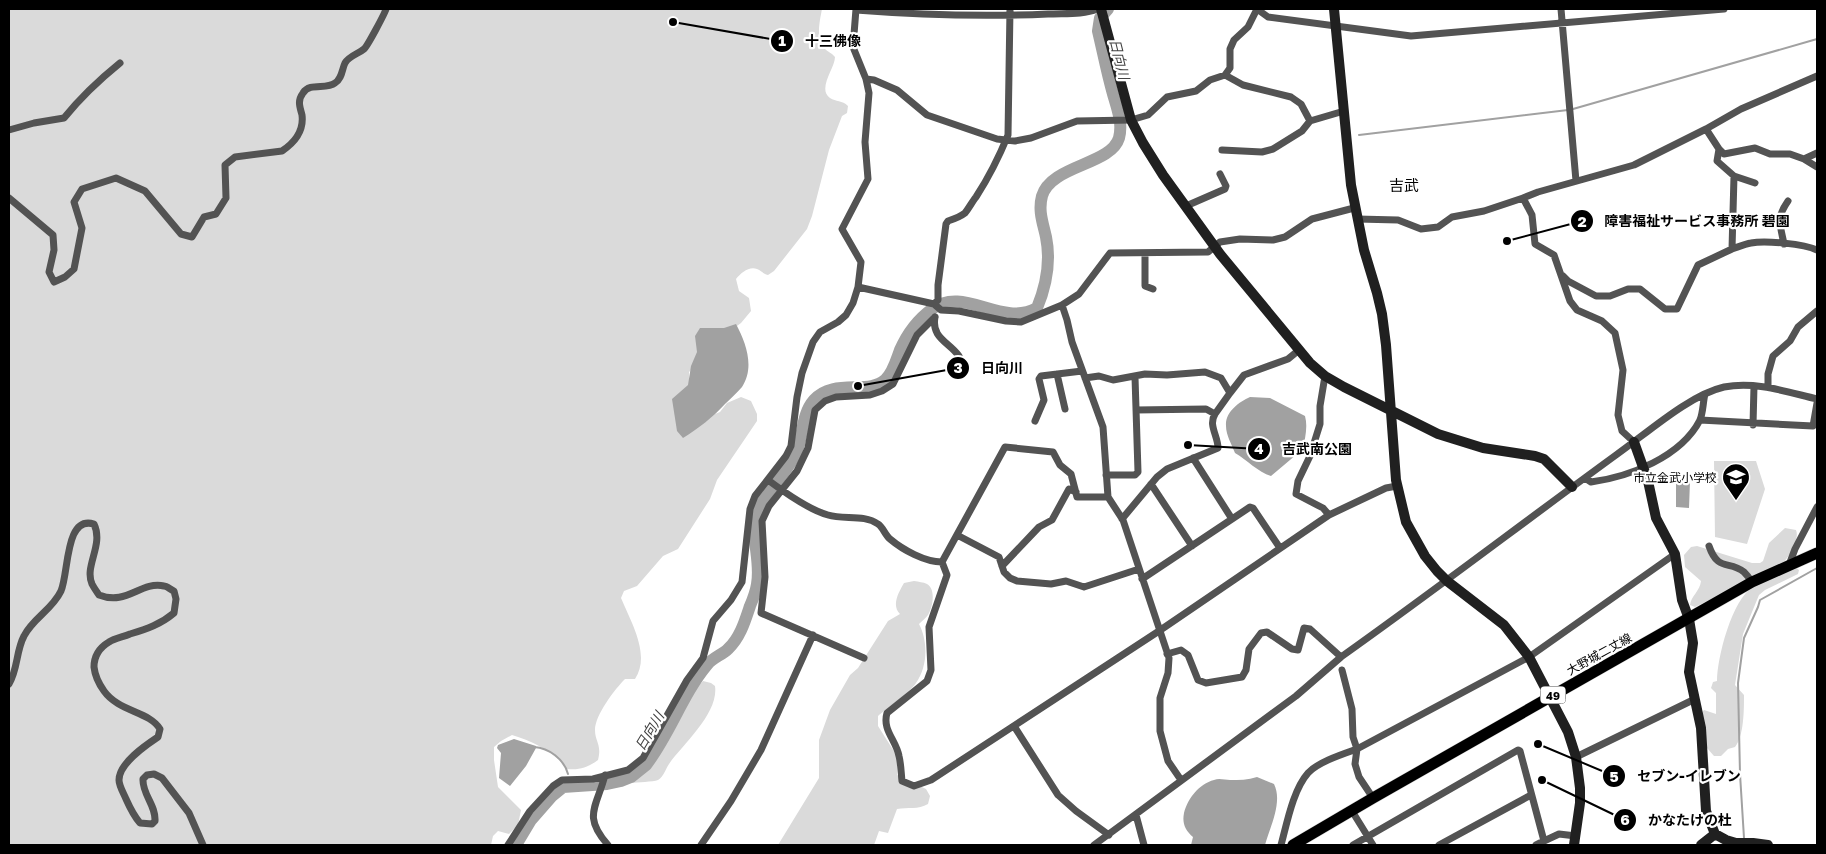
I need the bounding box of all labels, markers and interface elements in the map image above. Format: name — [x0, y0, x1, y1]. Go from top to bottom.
callout: 十三佛像 — [770, 27, 871, 56]
text: 1 — [778, 31, 786, 49]
text: 十三佛像 — [805, 32, 861, 49]
water label: 日向川 — [1107, 37, 1134, 83]
district label: 吉武 — [1389, 176, 1419, 194]
callout: 障害福祉サービス事務所 碧園 — [1569, 207, 1800, 236]
text: 2 — [1577, 212, 1587, 230]
text: 障害福祉サービス事務所 碧園 — [1604, 212, 1790, 229]
callout: 日向川 — [946, 354, 1033, 383]
text: 3 — [953, 358, 963, 376]
text: 日向川 — [981, 359, 1023, 376]
callout: 吉武南公園 — [1247, 434, 1362, 463]
text: 4 — [1254, 439, 1264, 457]
text: 吉武南公園 — [1282, 440, 1352, 457]
school or university icon: 市立金武小学校 — [1721, 462, 1751, 501]
place label: 市立金武小学校 — [1633, 470, 1717, 485]
street label: 大野城二丈線 — [1564, 630, 1634, 678]
road number: 49 — [1540, 686, 1566, 704]
water label: 日向川 — [631, 707, 668, 753]
callout: セブン-イレブン — [1602, 762, 1750, 791]
text: 5 — [1609, 767, 1619, 785]
text: セブン-イレブン — [1637, 767, 1741, 784]
callout: かなたけの杜 — [1613, 805, 1742, 834]
text: 6 — [1620, 810, 1630, 828]
text: かなたけの杜 — [1648, 811, 1732, 828]

